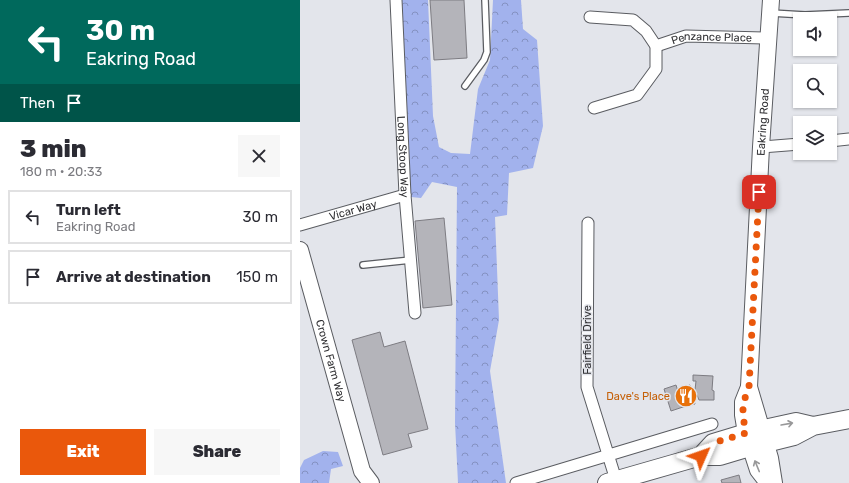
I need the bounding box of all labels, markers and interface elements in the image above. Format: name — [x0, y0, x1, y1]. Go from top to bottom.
map controls — [793, 12, 837, 160]
button: sound — [793, 12, 837, 56]
text: 30 m — [86, 14, 155, 47]
icon: left — [20, 16, 72, 68]
street label: Penzance Place — [669, 29, 752, 47]
text: Eakring Road — [86, 48, 196, 70]
button: search — [793, 64, 837, 108]
street label: Eakring Road — [754, 88, 771, 156]
icon: arrive — [63, 92, 85, 114]
text: Then — [20, 94, 55, 112]
street label: Long Stoop Way — [395, 116, 412, 198]
button: layers — [793, 116, 837, 160]
text: 3 min — [20, 135, 87, 163]
button: close — [238, 135, 280, 177]
text: 180 m · 20:33 — [20, 164, 102, 179]
pin — [742, 175, 776, 209]
icon: arrive — [748, 181, 770, 203]
street label: Vicar Way — [328, 197, 378, 223]
text: Turn left — [56, 201, 121, 219]
icon: left — [22, 206, 44, 228]
text: 30 m — [242, 208, 278, 226]
text: Eakring Road — [56, 219, 135, 234]
icon: arrive — [22, 266, 44, 288]
text: Arrive at destination — [56, 268, 211, 286]
text: 150 m — [236, 268, 278, 286]
street label: Fairfield Drive — [581, 305, 594, 375]
street label: Crown Farm Way — [313, 318, 349, 403]
restaurant icon: Dave's Place — [673, 383, 699, 409]
place label: Dave's Place — [606, 390, 670, 403]
one-way arrow — [780, 420, 793, 428]
button: Exit — [20, 429, 146, 475]
button: Share — [154, 429, 280, 475]
position arrow — [680, 435, 722, 477]
one-way arrow — [753, 461, 761, 473]

